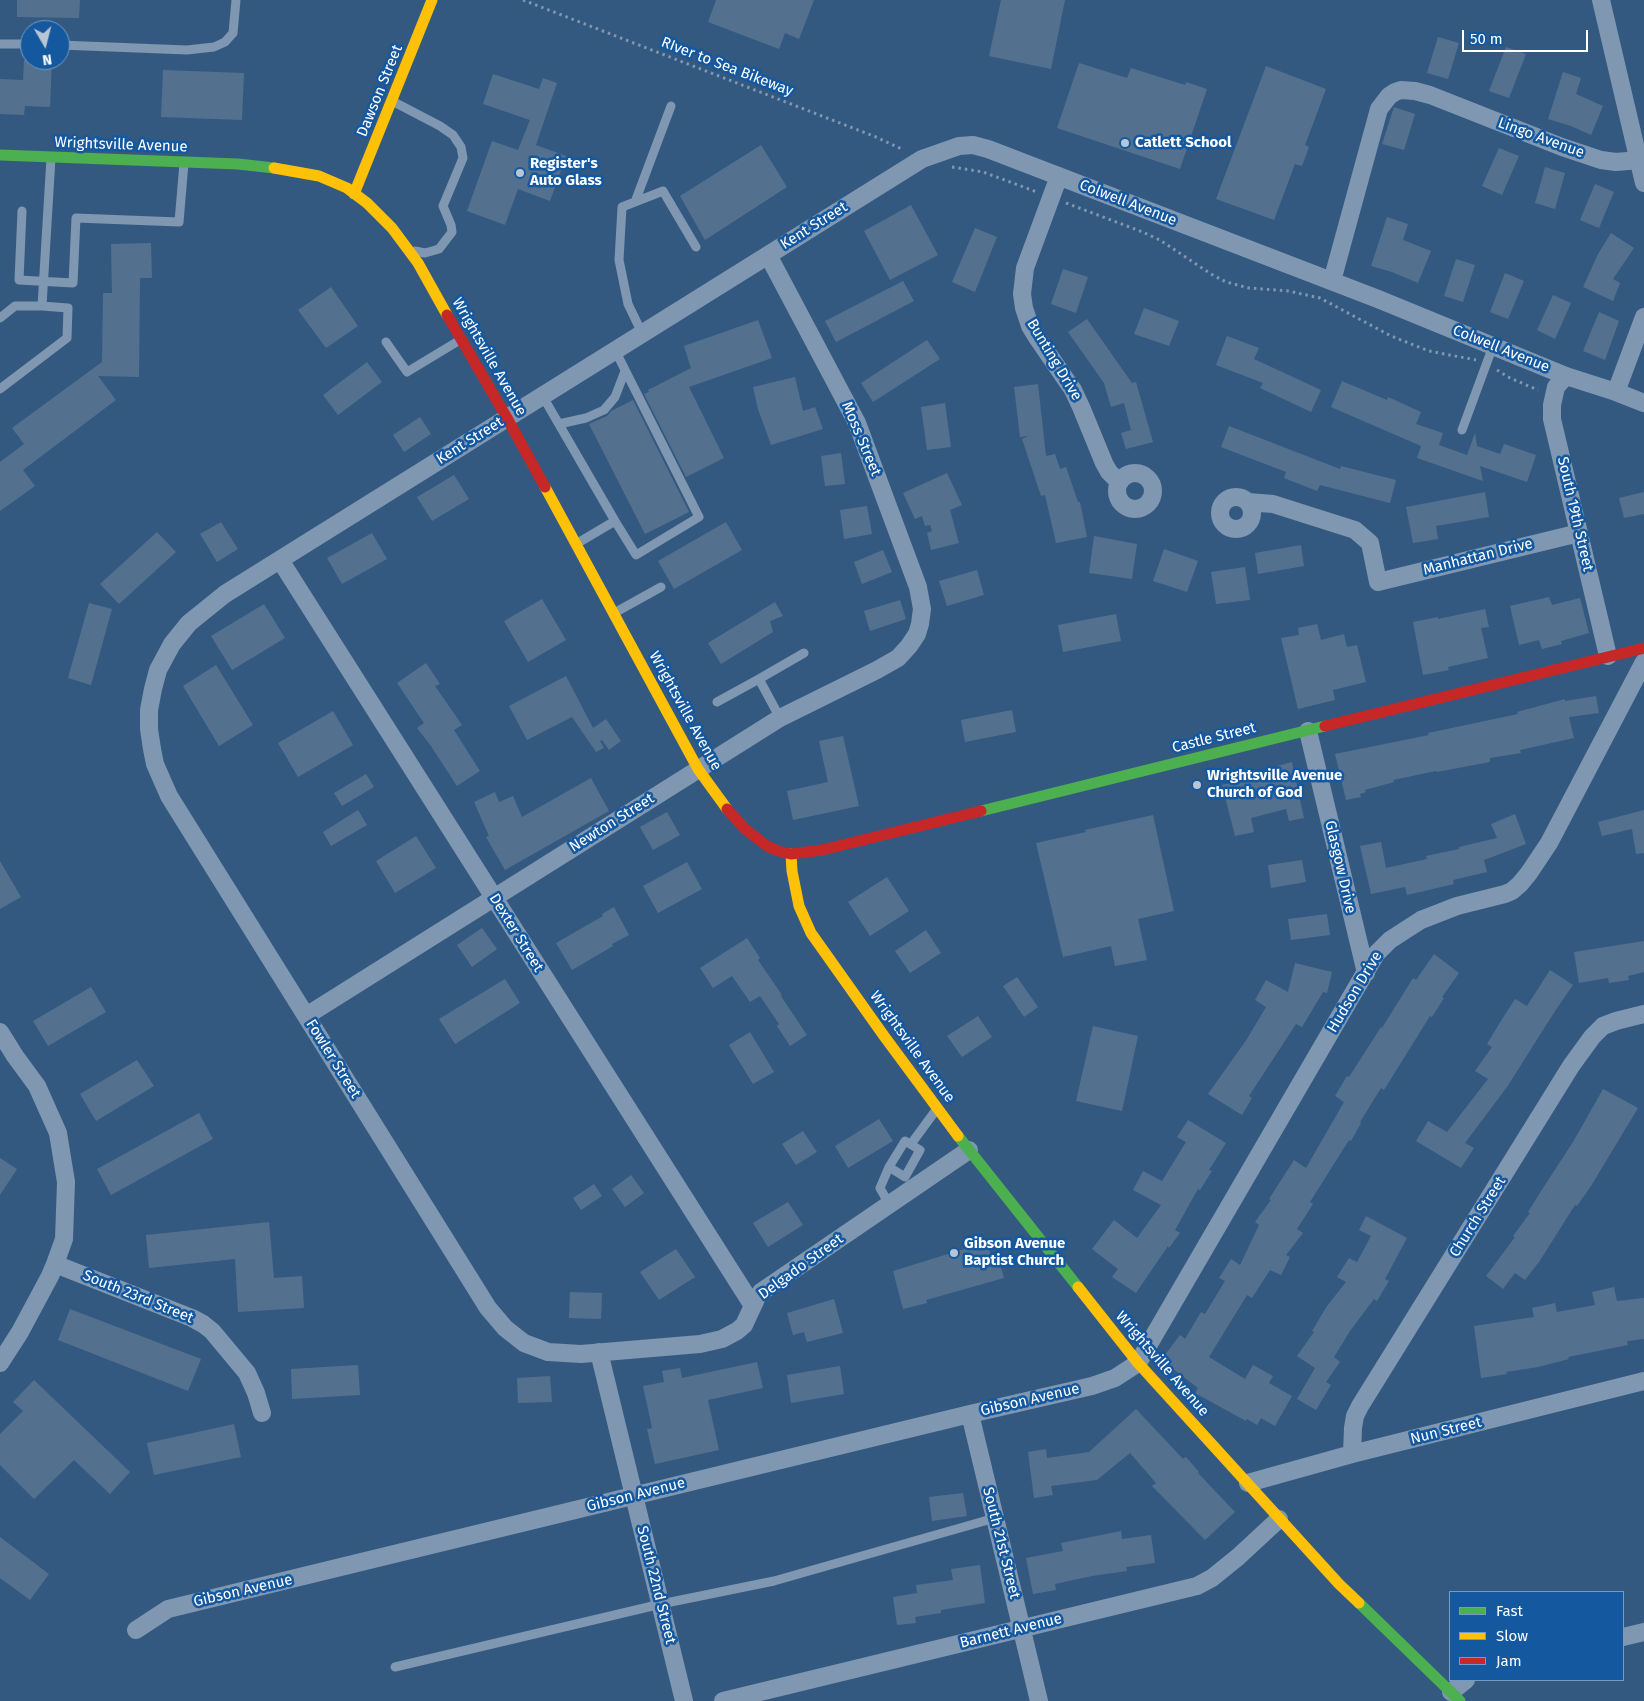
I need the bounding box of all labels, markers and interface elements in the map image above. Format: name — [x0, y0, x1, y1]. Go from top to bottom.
north arrow — [20, 20, 70, 70]
scale bar — [1464, 20, 1590, 52]
text: 50 m — [1470, 30, 1503, 48]
street label: RIver to Sea Bikeway — [658, 34, 796, 100]
street label: Dawson Street — [353, 42, 407, 140]
text: N — [41, 50, 53, 68]
street label: Lingo Avenue — [1495, 114, 1587, 162]
street label: Wrightsville Avenue — [54, 134, 188, 156]
place label: Catlett School — [1135, 134, 1232, 152]
marker: Catlett School — [1119, 137, 1131, 149]
place label: Register's Auto Glass — [530, 155, 602, 190]
marker: Register's Auto Glass — [514, 167, 526, 179]
street label: Colwell Avenue — [1077, 176, 1179, 230]
street label: Kent Street — [777, 198, 851, 254]
street label: Wrightsville Avenue — [448, 295, 530, 419]
street label: Bunting Drive — [1023, 316, 1085, 404]
street label: Colwell Avenue — [1450, 321, 1552, 377]
street label: Moss Street — [837, 399, 885, 479]
street label: Kent Street — [433, 413, 507, 469]
street label: South 19th Street — [1553, 455, 1597, 573]
street label: Manhattan Drive — [1421, 535, 1535, 579]
street label: Wrightsville Avenue — [645, 648, 725, 774]
street label: Castle Street — [1170, 719, 1258, 757]
place label: Wrightsville Avenue Church of God — [1207, 767, 1342, 802]
marker: Wrightsville Avenue Church of God — [1191, 779, 1203, 791]
street label: Newton Street — [566, 790, 658, 856]
street label: Glasgow Drive — [1321, 819, 1359, 915]
street label: Dexter Street — [485, 891, 547, 975]
street label: Hudson Drive — [1324, 948, 1386, 1036]
street label: Wrightsville Avenue — [866, 988, 958, 1106]
street label: Fowler Street — [302, 1016, 364, 1102]
street label: Church Street — [1446, 1173, 1510, 1261]
street label: Delgado Street — [755, 1230, 847, 1304]
place label: Gibson Avenue Baptist Church — [964, 1235, 1065, 1270]
marker: Gibson Avenue Baptist Church — [948, 1247, 960, 1259]
street label: South 23rd Street — [80, 1267, 196, 1327]
street label: Wrightsville Avenue — [1111, 1308, 1213, 1420]
street label: Gibson Avenue — [979, 1380, 1081, 1420]
street label: Nun Street — [1409, 1414, 1483, 1448]
street label: Gibson Avenue — [585, 1474, 687, 1516]
street label: South 21st Street — [978, 1485, 1024, 1601]
street label: South 22nd Street — [633, 1524, 679, 1646]
street label: Gibson Avenue — [192, 1571, 294, 1611]
legend — [1449, 1591, 1624, 1681]
text: Fast — [1496, 1602, 1523, 1620]
street label: Barnett Avenue — [958, 1610, 1064, 1652]
text: Slow — [1496, 1627, 1528, 1645]
text: Jam — [1496, 1652, 1522, 1670]

